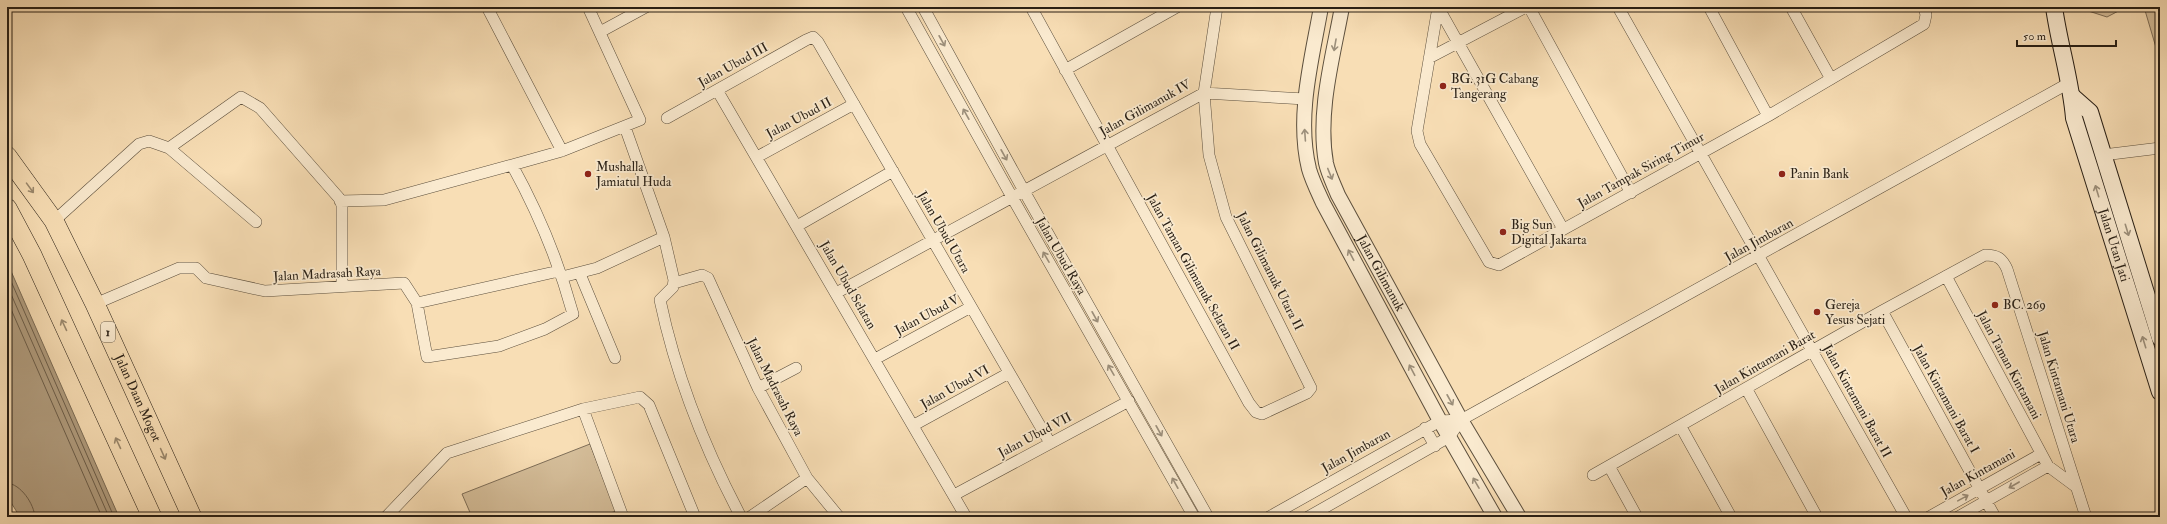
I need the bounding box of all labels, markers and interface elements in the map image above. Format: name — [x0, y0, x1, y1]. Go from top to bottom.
scale bar — [2017, 22, 2116, 48]
text: 50 m — [2023, 29, 2047, 44]
one-way arrow — [939, 35, 946, 47]
street label: Jalan Ubud III — [694, 39, 771, 91]
one-way arrow — [1331, 39, 1339, 52]
place label: BG. 31G Cabang Tangerang — [1451, 71, 1539, 102]
street label: Jalan Gilimanuk IV — [1096, 76, 1194, 140]
marker: BG. 31G Cabang Tangerang — [1438, 81, 1448, 91]
street label: Jalan Ubud II — [763, 94, 835, 142]
one-way arrow — [961, 108, 969, 120]
street label: Jalan Tampak Siring Timur — [1574, 128, 1708, 213]
one-way arrow — [1302, 129, 1309, 142]
one-way arrow — [1001, 149, 1009, 161]
place label: Mushalla Jamiatul Huda — [595, 159, 672, 190]
place label: Panin Bank — [1790, 166, 1850, 182]
one-way arrow — [1326, 167, 1334, 179]
marker: Mushalla Jamiatul Huda — [583, 169, 593, 179]
marker: Panin Bank — [1777, 169, 1787, 179]
one-way arrow — [26, 182, 34, 193]
one-way arrow — [2093, 185, 2100, 198]
street label: Jalan Ubud Utara — [914, 187, 974, 276]
street label: Jalan Taman Gilimanuk Selatan II — [1143, 190, 1243, 353]
street label: Jalan Utan Jati — [2095, 205, 2133, 284]
street label: Jalan Gilimanuk Utara II — [1233, 208, 1307, 333]
street label: Jalan Ubud Raya — [1031, 213, 1090, 299]
street label: Jalan Jimbaran — [1721, 215, 1796, 266]
place label: Big Sun Digital Jakarta — [1511, 217, 1587, 248]
one-way arrow — [2123, 224, 2131, 236]
marker: Big Sun Digital Jakarta — [1498, 227, 1508, 237]
street label: Jalan Gilimanuk — [1353, 231, 1408, 315]
street label: Jalan Ubud Selatan — [816, 237, 880, 332]
one-way arrow — [1347, 249, 1354, 261]
one-way arrow — [1041, 251, 1049, 263]
street label: Jalan Madrasah Raya — [272, 263, 382, 286]
street label: Jalan Ubud V — [891, 291, 963, 339]
place label: Gereja Yesus Sejati — [1825, 297, 1886, 328]
place label: BC. 269 — [2003, 297, 2046, 313]
marker: BC. 269 — [1990, 300, 2000, 310]
marker: Gereja Yesus Sejati — [1812, 307, 1822, 317]
street label: Jalan Taman Kintamani — [1973, 307, 2045, 423]
one-way arrow — [1092, 311, 1100, 323]
one-way arrow — [60, 319, 67, 331]
road number: 1 — [101, 322, 115, 342]
street label: Jalan Kintamani Barat — [1711, 327, 1818, 398]
street label: Jalan Kintamani Utara — [2034, 328, 2084, 445]
street label: Jalan Madrasah Raya — [742, 334, 807, 440]
one-way arrow — [2140, 335, 2147, 348]
street label: Jalan Kintamani Barat II — [1819, 341, 1895, 460]
street label: Jalan Kintamani Barat I — [1909, 341, 1983, 456]
street label: Jalan Daan Mogot — [110, 351, 165, 444]
street label: Jalan Ubud VI — [917, 362, 992, 413]
one-way arrow — [1106, 364, 1114, 376]
one-way arrow — [1408, 364, 1416, 376]
one-way arrow — [1447, 393, 1454, 405]
street label: Jalan Ubud VII — [995, 409, 1075, 462]
one-way arrow — [1156, 425, 1164, 437]
street label: Jalan Jimbaran — [1318, 426, 1393, 477]
one-way arrow — [114, 438, 121, 450]
street label: Jalan Kintamani — [1937, 446, 2019, 501]
one-way arrow — [160, 447, 167, 459]
one-way arrow — [1170, 477, 1178, 489]
one-way arrow — [1471, 477, 1479, 489]
one-way arrow — [2008, 482, 2020, 490]
one-way arrow — [1957, 493, 1969, 501]

